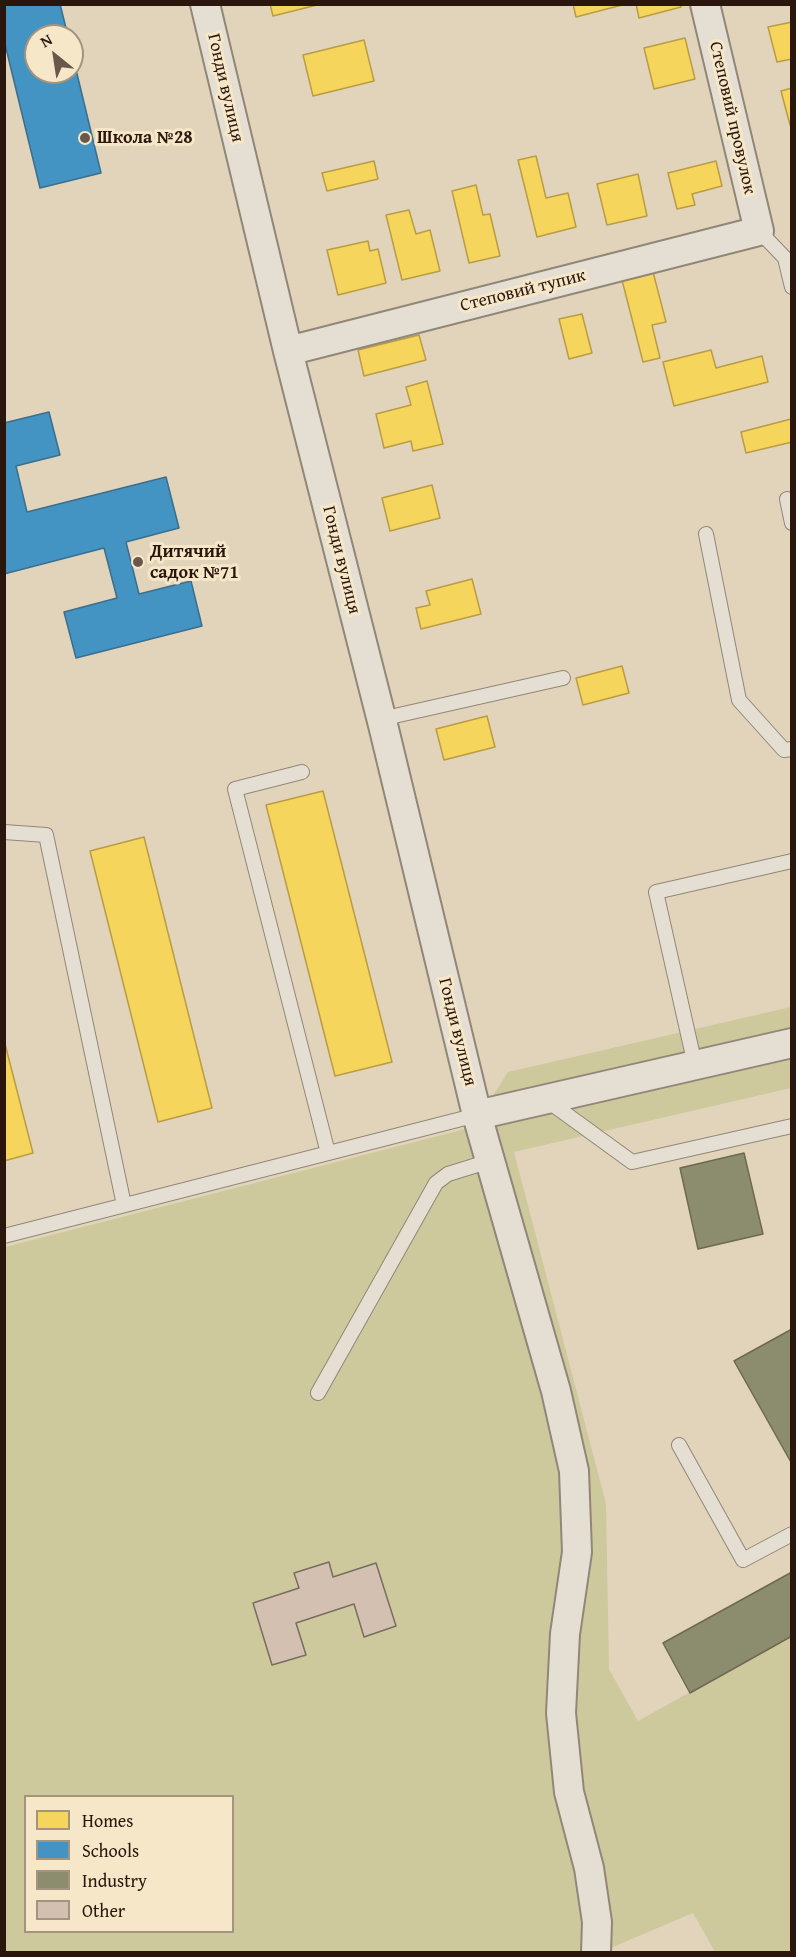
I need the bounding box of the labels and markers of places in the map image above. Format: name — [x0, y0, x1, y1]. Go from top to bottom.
place label: Школа №28 — [97, 127, 193, 149]
marker: Школа №28 — [78, 131, 92, 145]
place label: Дитячий садок №71 — [150, 541, 239, 584]
marker: Дитячий садок №71 — [131, 555, 145, 569]

